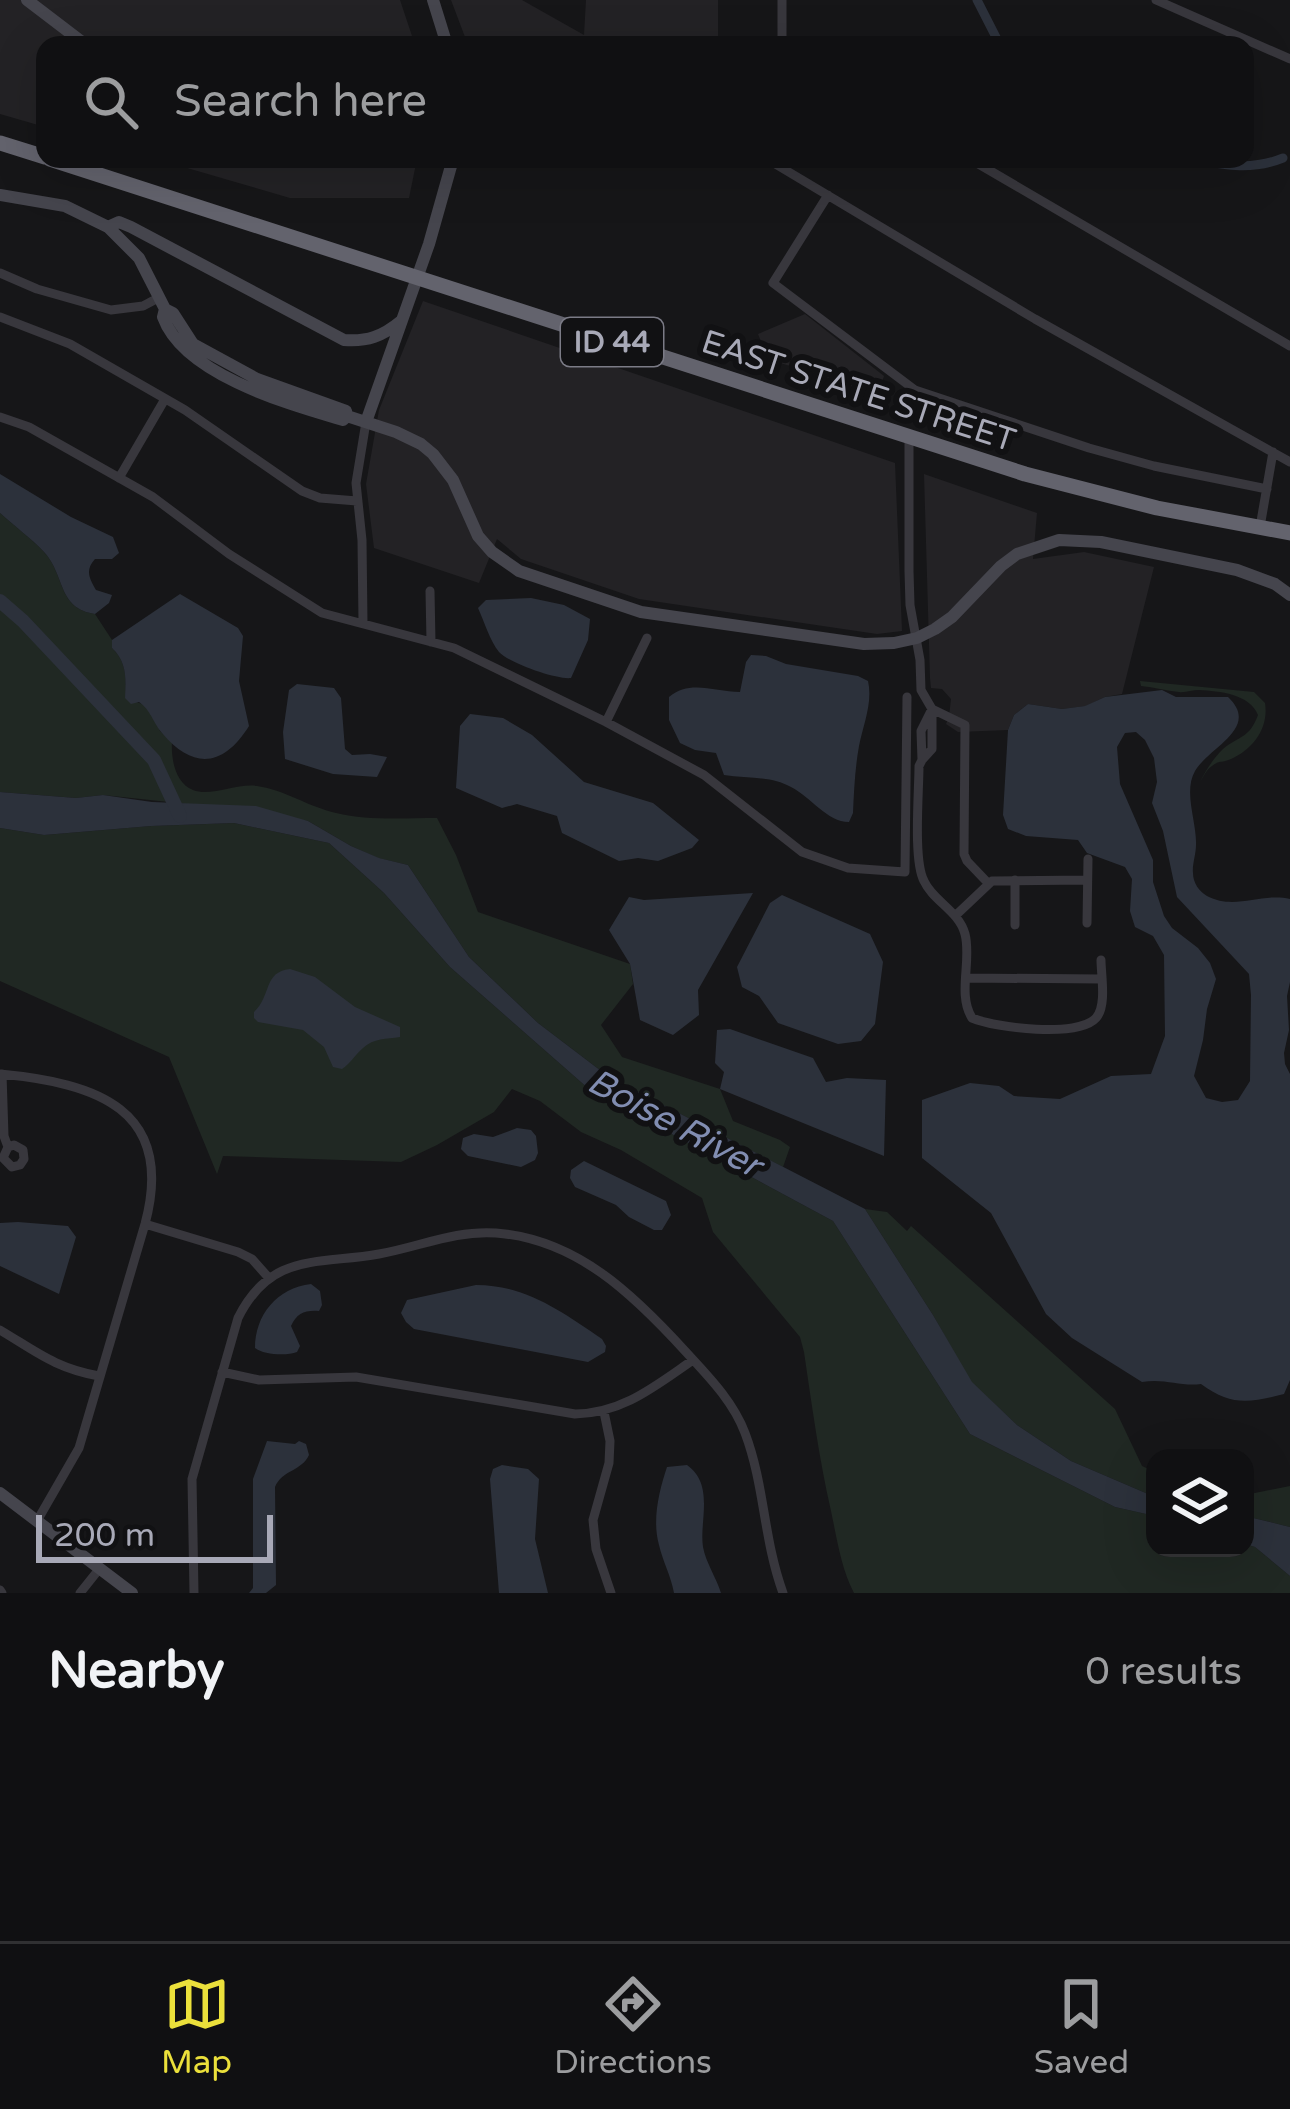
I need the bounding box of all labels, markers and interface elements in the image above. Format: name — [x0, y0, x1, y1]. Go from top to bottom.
search box — [36, 36, 1254, 168]
icon: search — [78, 69, 144, 135]
text: Search here — [174, 75, 427, 129]
road number: ID 44 — [561, 318, 663, 366]
street label: EAST STATE STREET — [697, 322, 1020, 461]
water label: Boise River — [580, 1060, 772, 1189]
map controls — [1146, 1449, 1254, 1557]
button: layers — [1146, 1449, 1254, 1557]
scale bar — [36, 1509, 273, 1562]
text: 200 m — [54, 1516, 155, 1555]
text: Nearby — [48, 1640, 225, 1702]
text: 0 results — [1085, 1648, 1242, 1695]
tab: Map — [161, 1971, 232, 2082]
tab: Directions — [554, 1971, 712, 2082]
tab: Saved — [1034, 1971, 1129, 2082]

